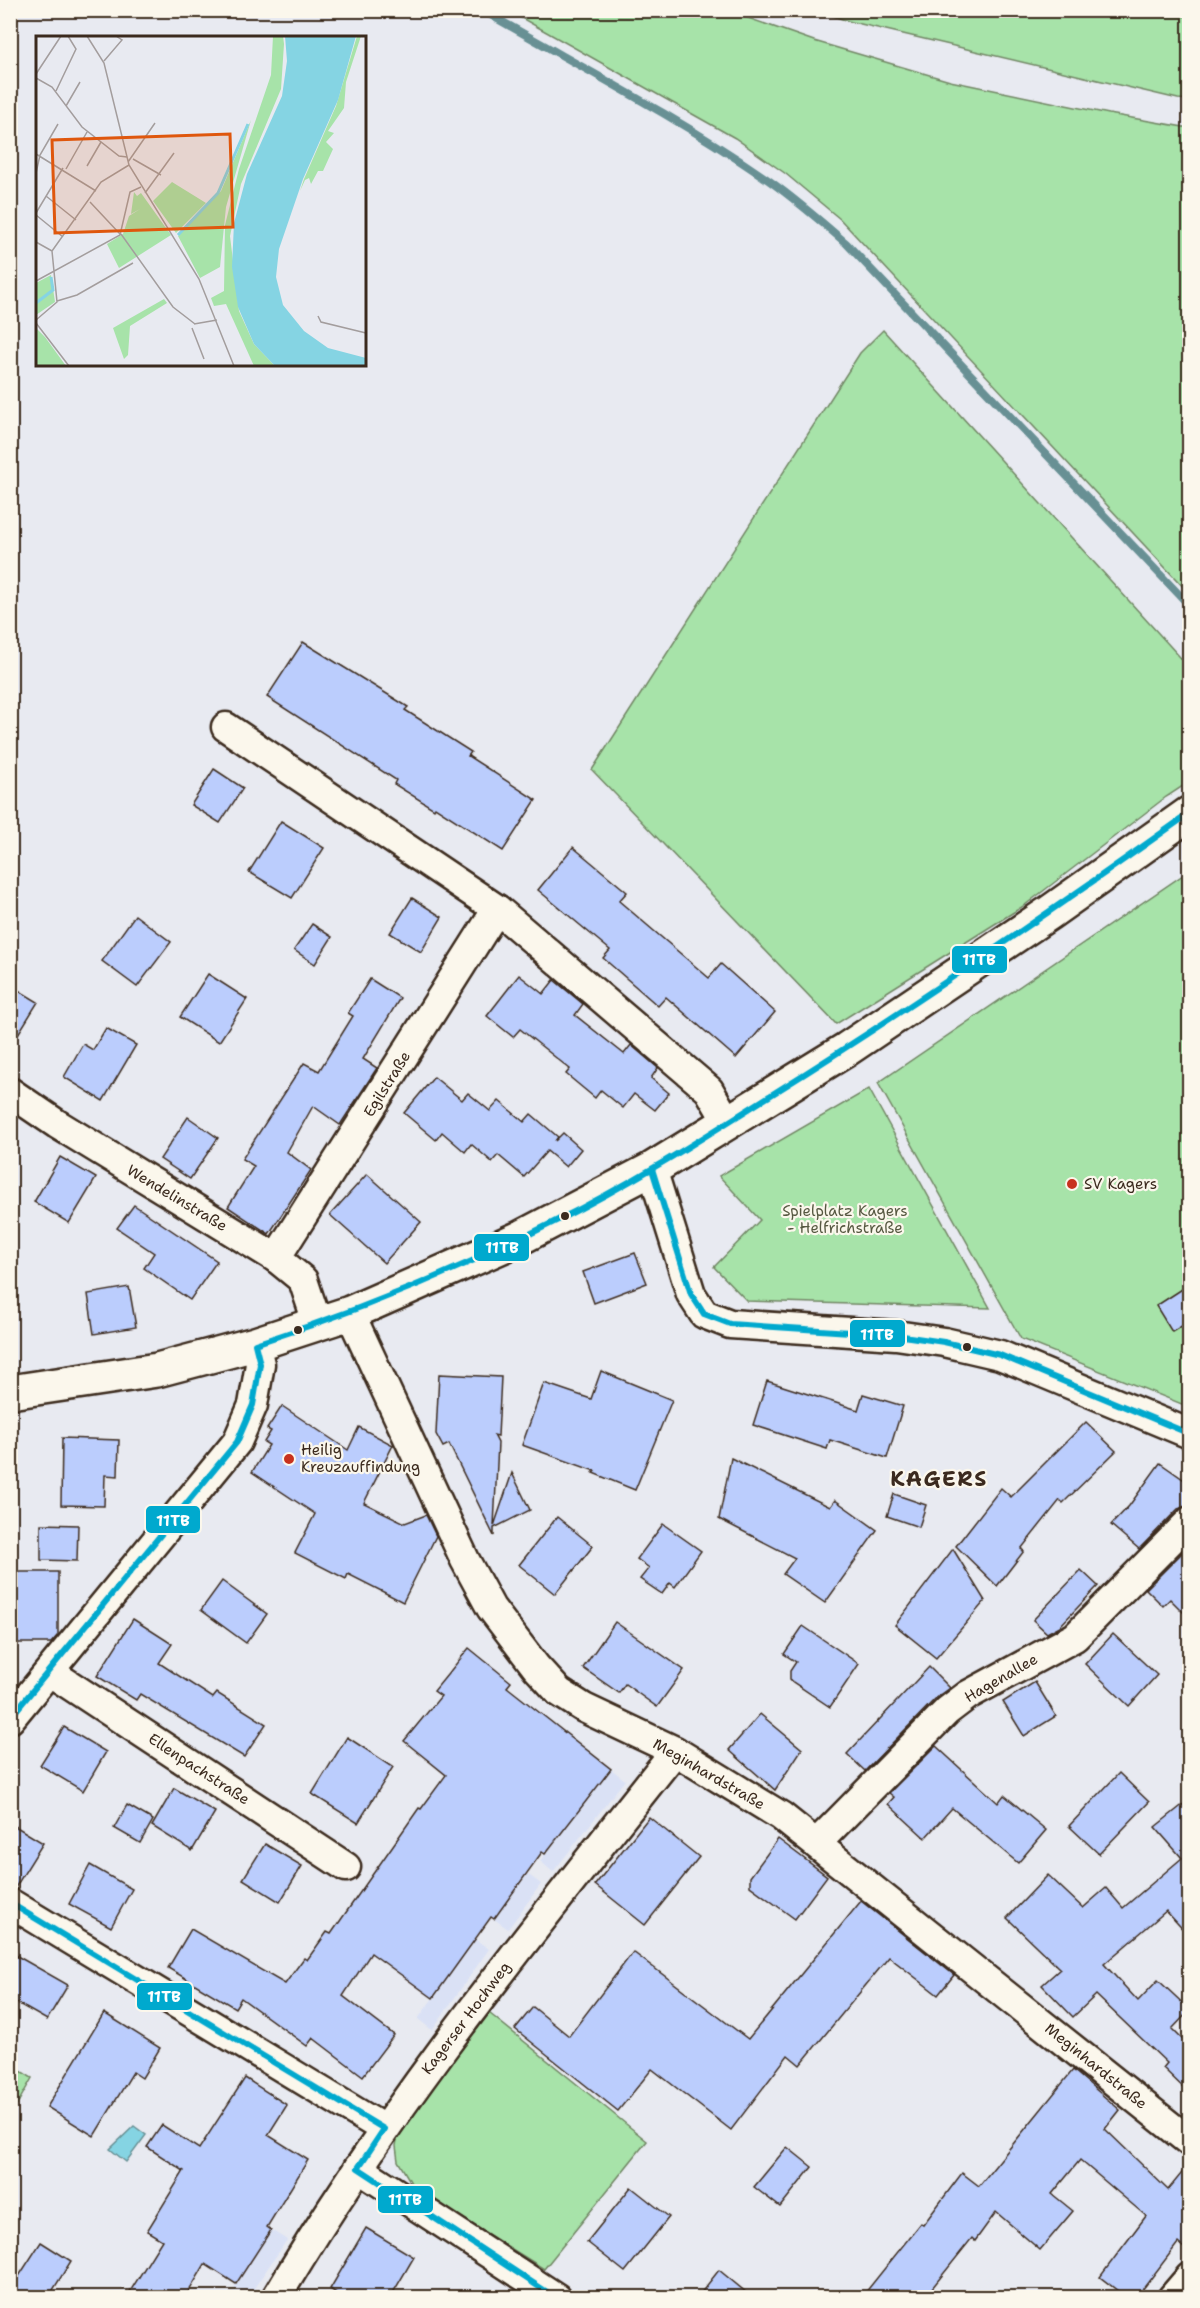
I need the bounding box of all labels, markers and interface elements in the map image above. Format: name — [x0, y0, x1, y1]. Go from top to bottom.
inset map — [36, 36, 366, 366]
line badge: 11TB — [951, 945, 1008, 974]
text: 11TB — [962, 949, 996, 970]
street label: Egilstraße — [359, 1047, 415, 1121]
street label: Wendelinstraße — [123, 1160, 231, 1236]
place label: SV Kagers — [1084, 1174, 1157, 1194]
marker: SV Kagers — [1065, 1177, 1079, 1191]
park label: Spielplatz Kagers - Helfrichstraße — [782, 1201, 908, 1238]
unlabelled marker — [559, 1210, 571, 1222]
line badge: 11TB — [473, 1233, 530, 1262]
text: 11TB — [485, 1237, 519, 1258]
line badge: 11TB — [849, 1319, 906, 1348]
unlabelled marker — [292, 1324, 304, 1336]
text: 11TB — [860, 1324, 894, 1345]
unlabelled marker — [961, 1341, 973, 1353]
place label: Heilig Kreuzauffindung — [301, 1440, 420, 1477]
marker: Heilig Kreuzauffindung — [282, 1452, 296, 1466]
district label: KAGERS — [890, 1465, 988, 1493]
line badge: 11TB — [145, 1505, 201, 1534]
text: 11TB — [156, 1510, 190, 1531]
street label: Hagenallee — [961, 1649, 1041, 1707]
street label: Ellenpachstraße — [145, 1729, 253, 1809]
street label: Meginhardstraße — [649, 1734, 769, 1814]
street label: Kagerser Hochweg — [417, 1958, 515, 2078]
line badge: 11TB — [136, 1982, 193, 2011]
text: 11TB — [147, 1986, 181, 2007]
street label: Meginhardstraße — [1041, 2018, 1151, 2114]
line badge: 11TB — [377, 2185, 434, 2214]
text: 11TB — [388, 2189, 422, 2210]

